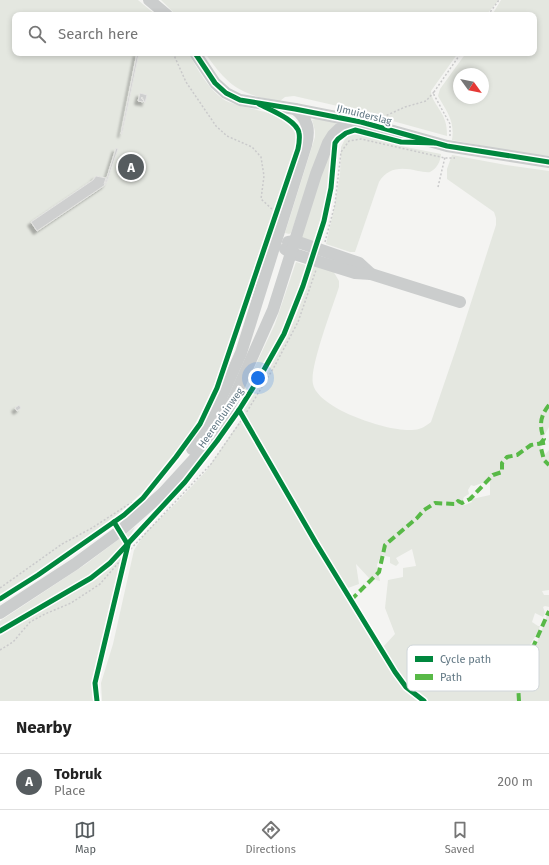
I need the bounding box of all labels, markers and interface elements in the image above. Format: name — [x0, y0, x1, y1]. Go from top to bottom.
search box — [12, 12, 537, 56]
icon: search — [26, 23, 48, 45]
text: Search here — [58, 25, 138, 43]
north arrow — [453, 68, 489, 104]
street label: IJmuiderslag — [335, 102, 394, 128]
pin: A — [118, 152, 144, 182]
your location — [248, 368, 268, 388]
street label: Heerenduinweg — [196, 385, 247, 450]
legend — [407, 645, 539, 691]
text: Cycle path — [440, 653, 491, 666]
text: Path — [440, 671, 462, 684]
text: Nearby — [16, 717, 71, 738]
text: Tobruk — [54, 765, 102, 783]
text: A — [25, 774, 33, 789]
text: 200 m — [497, 774, 533, 789]
text: Place — [54, 783, 85, 798]
tab: Map — [74, 819, 96, 856]
tab: Directions — [245, 819, 296, 856]
tab: Saved — [445, 819, 475, 856]

